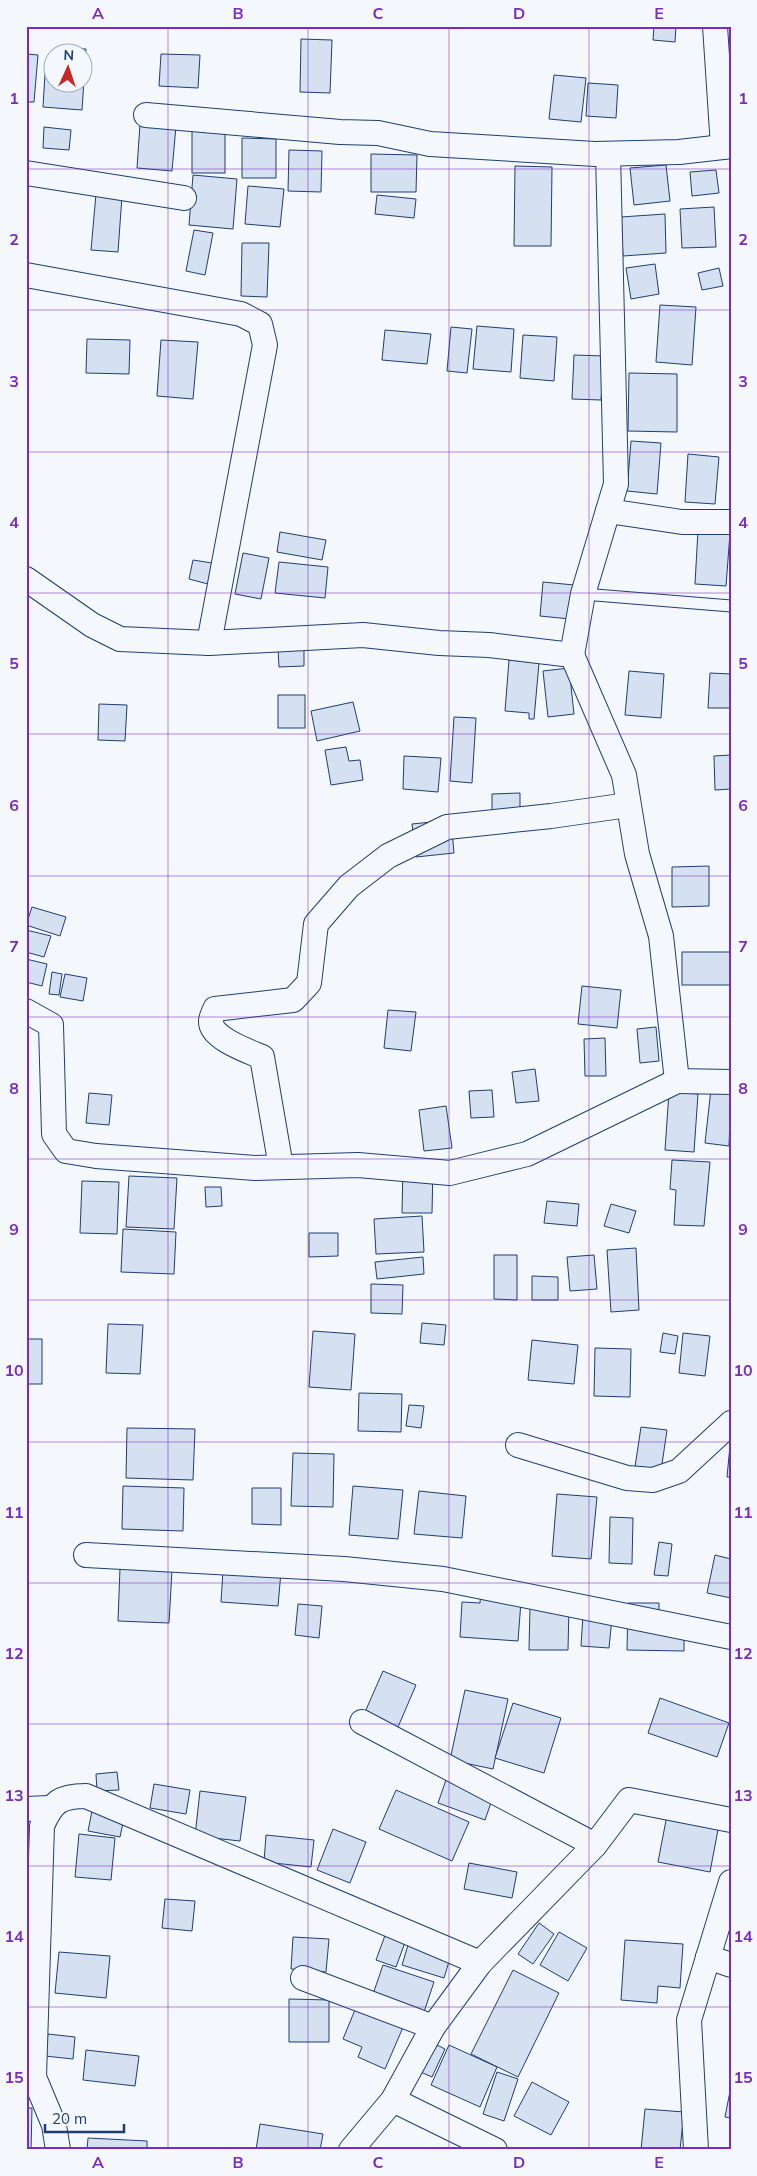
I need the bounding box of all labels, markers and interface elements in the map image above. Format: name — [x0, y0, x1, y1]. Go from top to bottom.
text: A — [92, 3, 104, 23]
text: B — [232, 3, 244, 23]
text: C — [373, 3, 384, 23]
text: D — [513, 3, 525, 23]
text: E — [654, 3, 664, 23]
north arrow — [42, 42, 92, 92]
text: N — [63, 46, 74, 64]
text: 1 — [9, 88, 19, 108]
text: 1 — [738, 88, 748, 108]
text: 2 — [9, 229, 19, 249]
text: 2 — [738, 229, 748, 249]
text: 3 — [9, 371, 19, 391]
text: 3 — [738, 371, 748, 391]
text: 4 — [9, 512, 19, 532]
text: 4 — [738, 512, 748, 532]
text: 5 — [9, 653, 19, 673]
text: 5 — [738, 653, 748, 673]
text: 6 — [9, 795, 19, 815]
text: 6 — [738, 795, 748, 815]
text: 7 — [9, 936, 19, 956]
text: 7 — [738, 936, 748, 956]
text: 8 — [9, 1078, 19, 1098]
text: 8 — [738, 1078, 748, 1098]
text: 9 — [9, 1219, 19, 1239]
text: 9 — [738, 1219, 748, 1239]
text: 10 — [4, 1360, 24, 1380]
text: 10 — [733, 1360, 753, 1380]
text: 11 — [4, 1502, 24, 1522]
text: 11 — [733, 1502, 753, 1522]
text: 12 — [4, 1643, 24, 1663]
text: 12 — [733, 1643, 753, 1663]
text: 13 — [4, 1785, 24, 1805]
text: 13 — [733, 1785, 753, 1805]
text: 14 — [4, 1926, 24, 1946]
text: 14 — [733, 1926, 753, 1946]
text: 15 — [4, 2067, 24, 2087]
text: 15 — [733, 2067, 753, 2087]
scale bar — [45, 2101, 124, 2133]
text: 20 m — [52, 2109, 87, 2128]
text: A — [92, 2152, 104, 2172]
text: B — [232, 2152, 244, 2172]
text: C — [373, 2152, 384, 2172]
text: D — [513, 2152, 525, 2172]
text: E — [654, 2152, 664, 2172]

